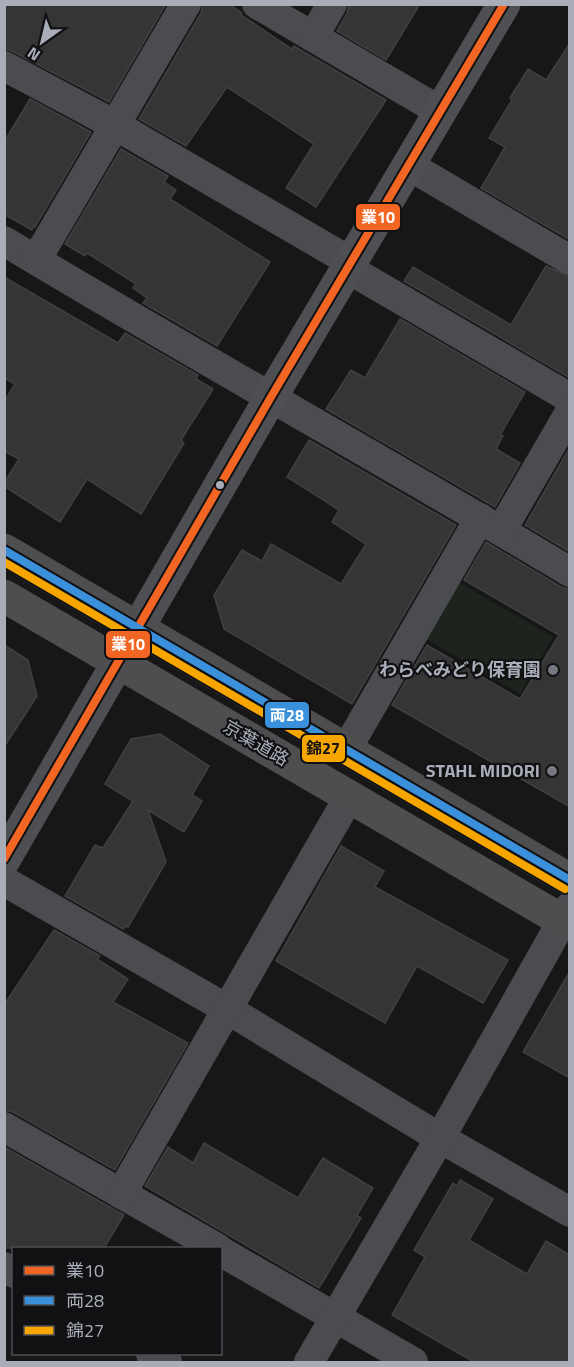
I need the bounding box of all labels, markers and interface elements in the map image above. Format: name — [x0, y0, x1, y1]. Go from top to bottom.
north arrow — [12, 12, 72, 72]
text: N — [22, 41, 45, 67]
line badge: 業10 — [355, 203, 401, 231]
text: 業10 — [361, 205, 395, 229]
unlabelled marker — [214, 479, 226, 491]
line badge: 業10 — [105, 630, 151, 659]
text: 業10 — [111, 632, 145, 656]
place label: わらべみどり保育園 — [379, 656, 541, 683]
marker: わらべみどり保育園 — [546, 663, 560, 677]
line badge: 両28 — [264, 701, 310, 729]
text: 両28 — [270, 703, 304, 727]
street label: 京葉道路 — [218, 713, 294, 772]
line badge: 錦27 — [301, 734, 346, 763]
text: 錦27 — [306, 736, 340, 760]
place label: STAHL MIDORI — [426, 757, 540, 784]
marker: STAHL MIDORI — [545, 764, 559, 778]
legend — [12, 1247, 222, 1355]
text: 業10 — [66, 1257, 104, 1284]
text: 両28 — [66, 1287, 104, 1314]
text: 錦27 — [66, 1317, 104, 1344]

